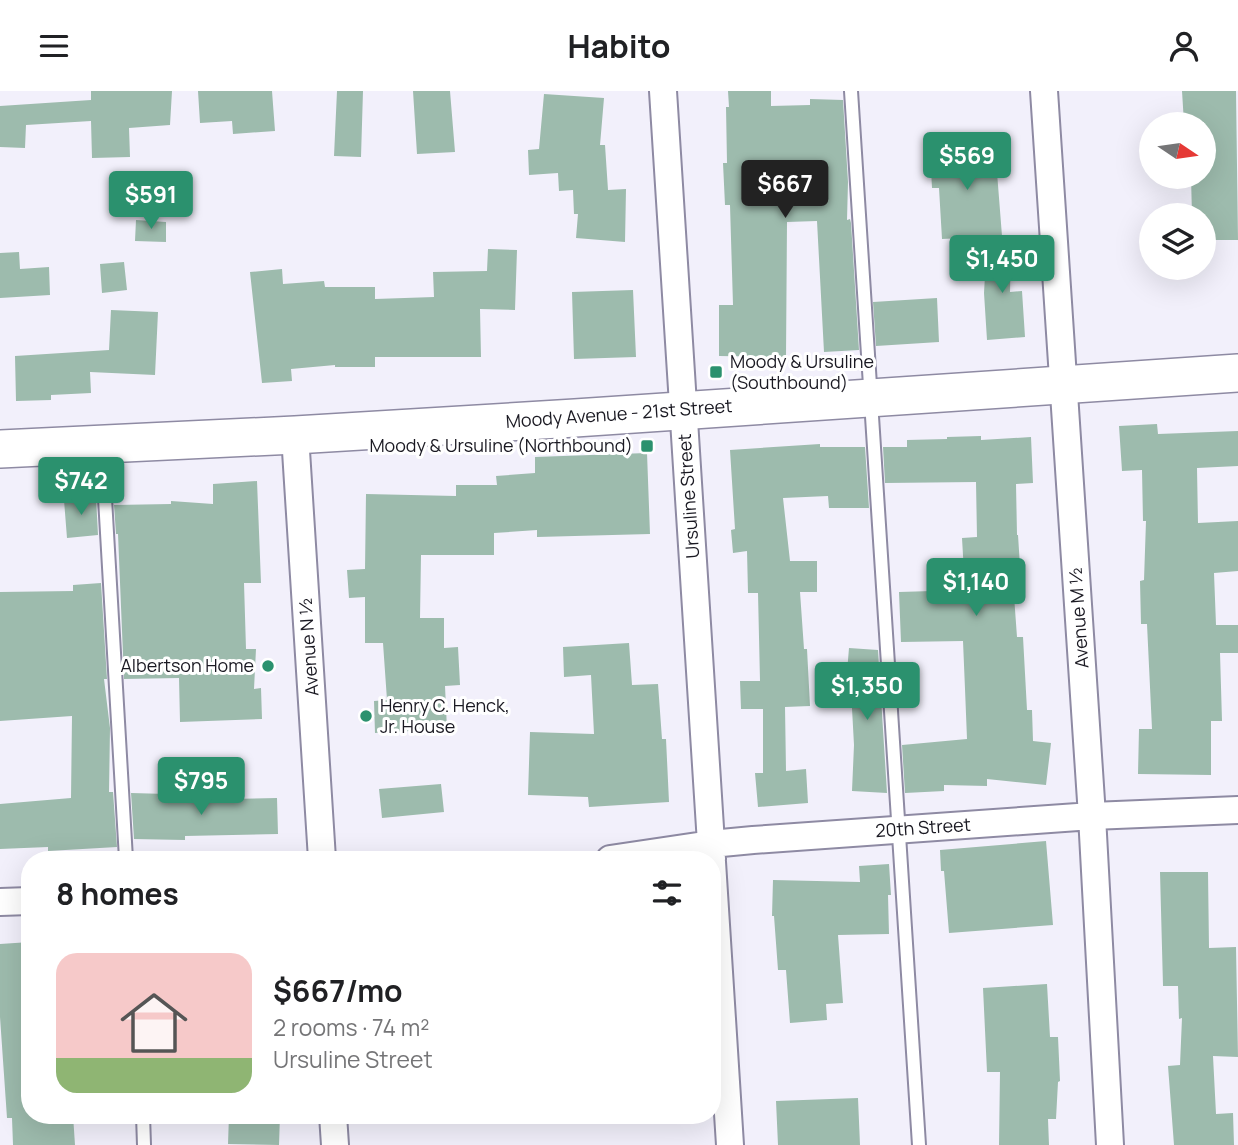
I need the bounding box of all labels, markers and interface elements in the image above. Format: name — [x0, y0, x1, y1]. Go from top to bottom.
text: Habito — [568, 24, 670, 68]
icon: menu — [35, 27, 73, 65]
icon: person — [1165, 27, 1203, 65]
north arrow — [1139, 112, 1216, 189]
map controls — [1139, 112, 1216, 280]
pin: $569 — [926, 133, 1008, 192]
text: $569 — [939, 139, 995, 171]
pin: $667 — [744, 160, 826, 220]
text: $667 — [757, 167, 813, 199]
pin: $591 — [110, 171, 192, 231]
text: $591 — [125, 178, 177, 210]
button: layers — [1139, 203, 1216, 280]
pin: $1,450 — [945, 235, 1059, 295]
text: $1,450 — [965, 242, 1039, 274]
place label: Moody & Ursuline (Southbound) — [730, 349, 874, 394]
marker: Moody & Ursuline (Southbound) — [708, 364, 724, 380]
street label: Moody Avenue - 21st Street — [505, 393, 733, 433]
place label: Moody & Ursuline (Northbound) — [369, 433, 633, 457]
street label: Ursuline Street — [672, 433, 704, 559]
marker: Moody & Ursuline (Northbound) — [639, 438, 655, 454]
pin: $742 — [40, 457, 122, 517]
text: $742 — [54, 464, 108, 496]
pin: $1,140 — [919, 559, 1033, 618]
text: $1,140 — [942, 565, 1010, 597]
street label: Avenue M ½ — [1063, 567, 1093, 669]
street label: Avenue N ½ — [293, 597, 323, 697]
place label: Albertson Home — [120, 653, 254, 677]
marker: Albertson Home — [260, 658, 276, 674]
pin: $1,350 — [810, 663, 924, 722]
text: $1,350 — [831, 669, 903, 701]
place label: Henry C. Henck, Jr. House — [380, 693, 510, 738]
marker: Henry C. Henck, Jr. House — [358, 708, 374, 724]
pin: $795 — [160, 757, 242, 817]
text: $795 — [174, 764, 228, 796]
street label: 20th Street — [874, 812, 971, 842]
text: 8 homes — [56, 873, 179, 914]
icon: filters — [648, 874, 686, 912]
text: $667/mo — [273, 970, 403, 1011]
icon: home — [112, 981, 196, 1065]
text: 2 rooms · 74 m² — [273, 1011, 429, 1043]
text: Ursuline Street — [273, 1043, 433, 1075]

